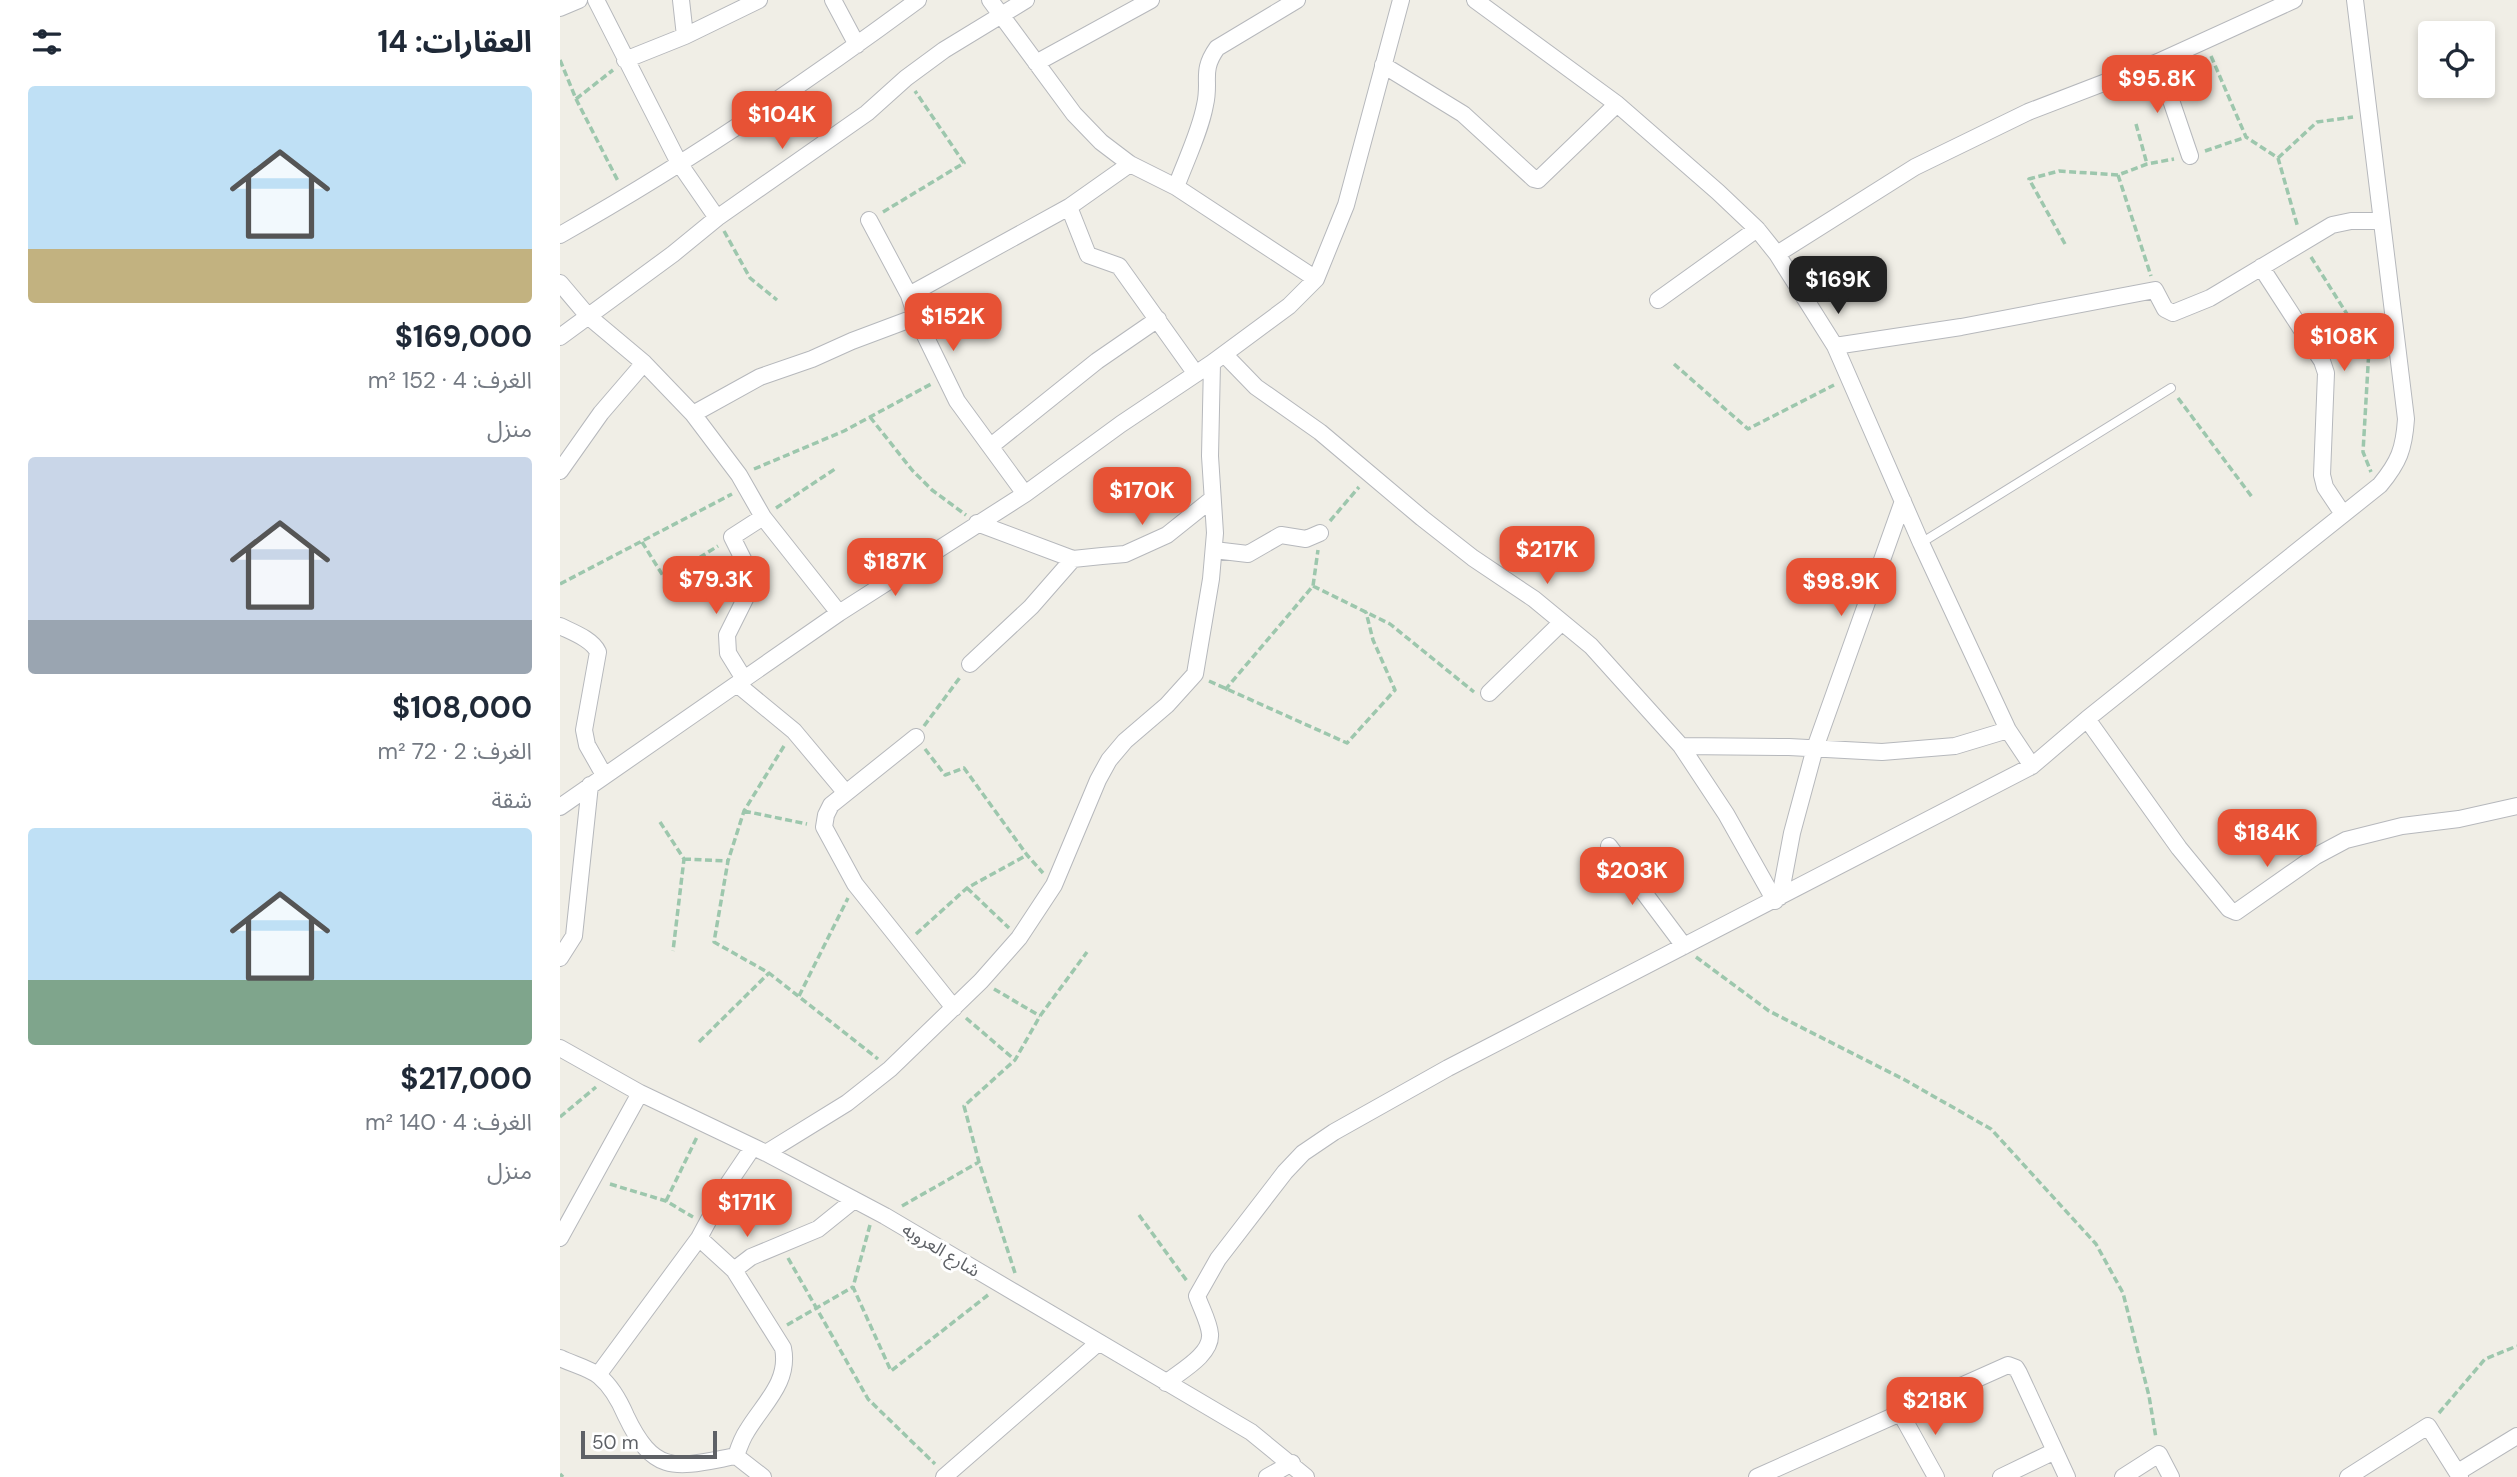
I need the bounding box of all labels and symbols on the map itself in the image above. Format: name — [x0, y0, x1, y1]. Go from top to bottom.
pin: $95.8K — [2100, 55, 2214, 115]
pin: $104K — [733, 92, 831, 151]
pin: $169K — [1789, 256, 1887, 316]
pin: $152K — [904, 294, 1002, 353]
pin: $108K — [2295, 314, 2393, 373]
pin: $170K — [1093, 468, 1191, 527]
pin: $217K — [1498, 526, 1596, 586]
pin: $187K — [846, 538, 944, 598]
pin: $79.3K — [659, 556, 773, 616]
pin: $98.9K — [1784, 558, 1898, 618]
pin: $184K — [2218, 810, 2316, 869]
pin: $203K — [1583, 848, 1681, 907]
pin: $171K — [698, 1180, 796, 1239]
street label: شارع العروبه — [897, 1217, 984, 1284]
pin: $218K — [1886, 1378, 1984, 1437]
scale bar — [581, 1428, 718, 1460]

